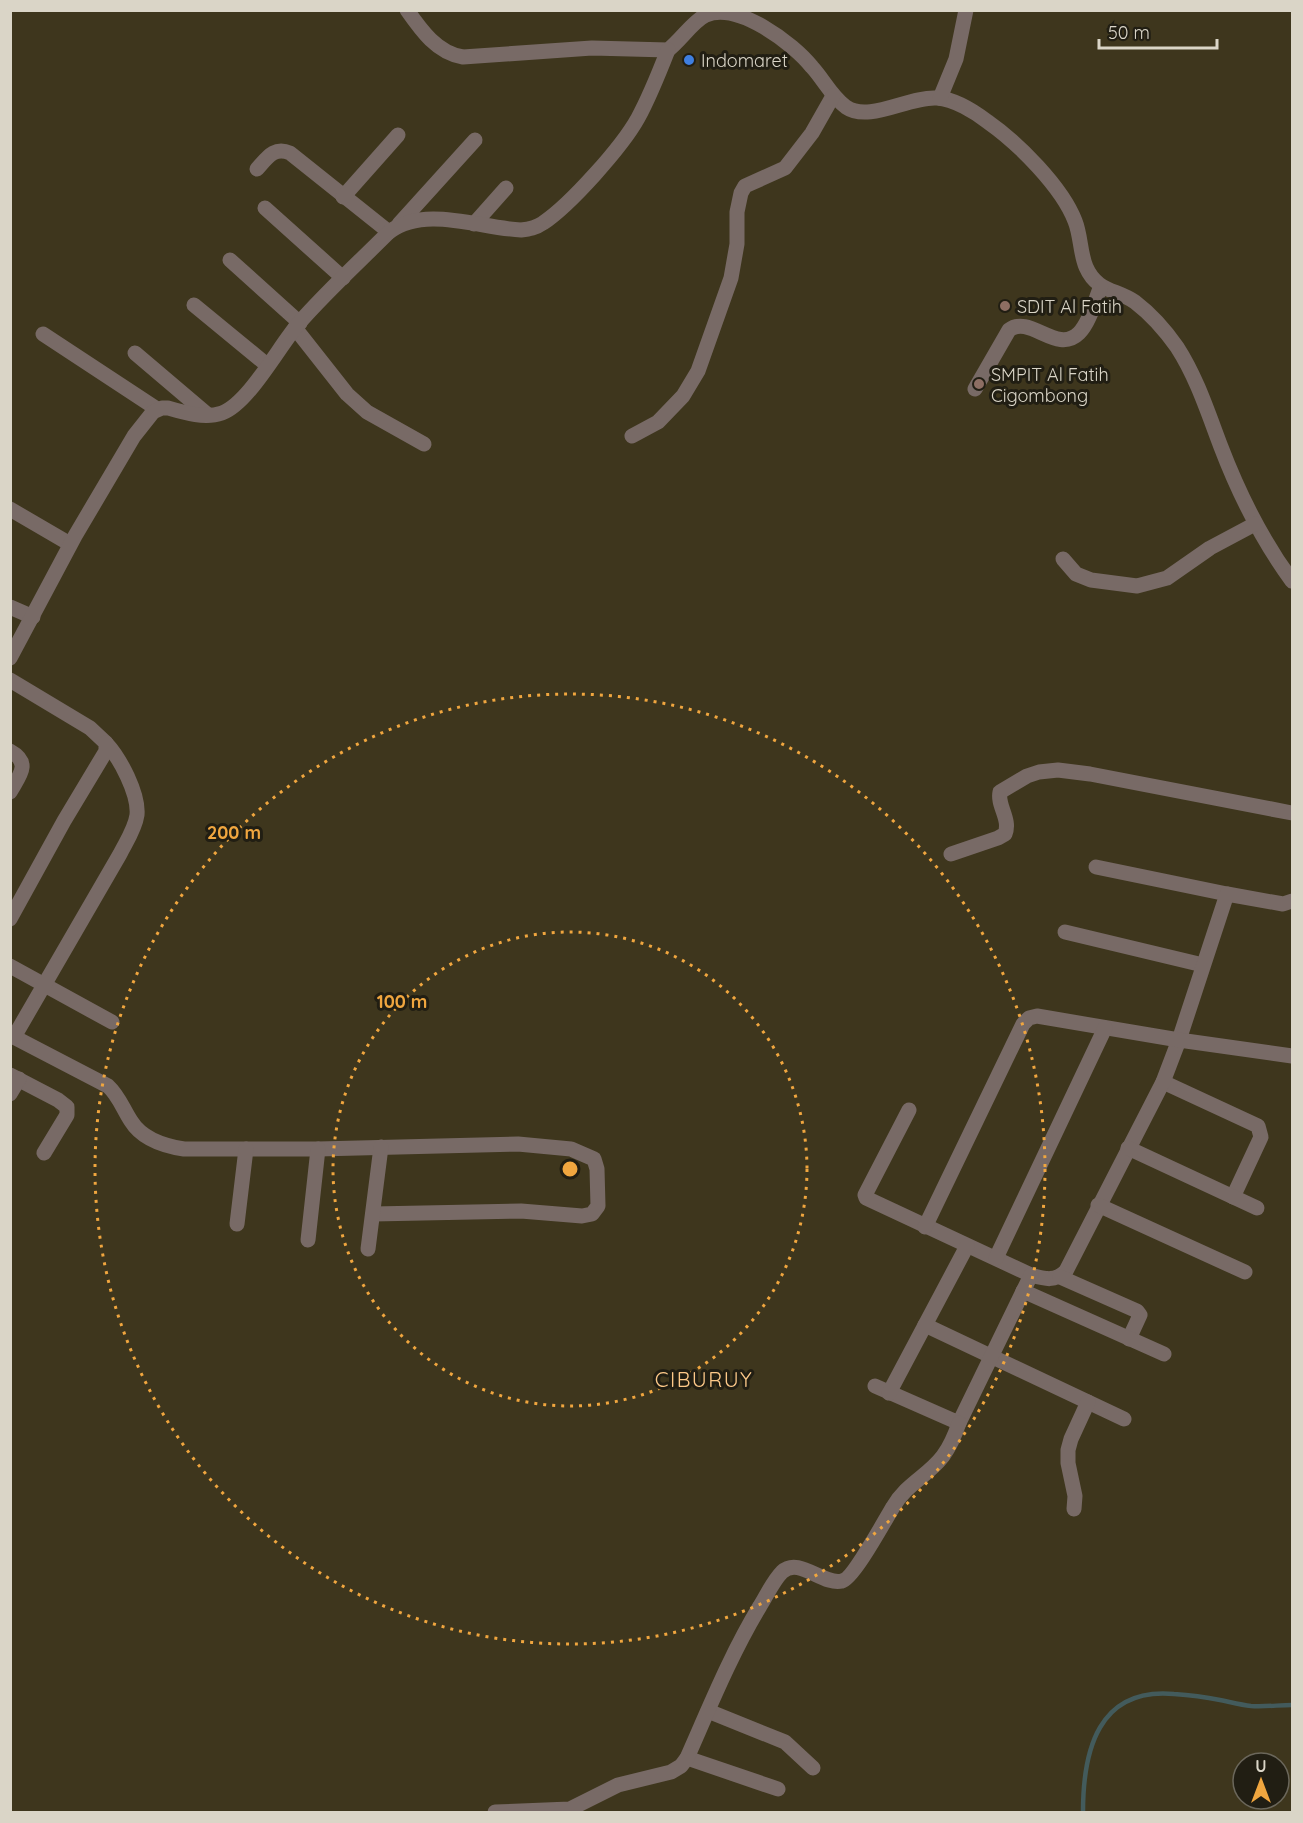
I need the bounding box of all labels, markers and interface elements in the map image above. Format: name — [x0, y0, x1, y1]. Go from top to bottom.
scale bar — [1099, 12, 1218, 50]
text: 50 m — [1108, 21, 1150, 44]
place label: Indomaret — [701, 49, 788, 72]
marker: Indomaret — [682, 53, 696, 67]
place label: SDIT Al Fatih — [1017, 295, 1122, 318]
marker: SDIT Al Fatih — [998, 299, 1012, 313]
place label: SMPIT Al Fatih Cigombong — [991, 363, 1109, 407]
marker: SMPIT Al Fatih Cigombong — [972, 377, 986, 391]
text: 200 m — [207, 821, 261, 844]
text: 100 m — [377, 990, 427, 1013]
centre of rings — [560, 1159, 580, 1179]
district label: CIBURUY — [655, 1366, 753, 1392]
north arrow — [1231, 1751, 1291, 1811]
text: U — [1255, 1756, 1267, 1776]

